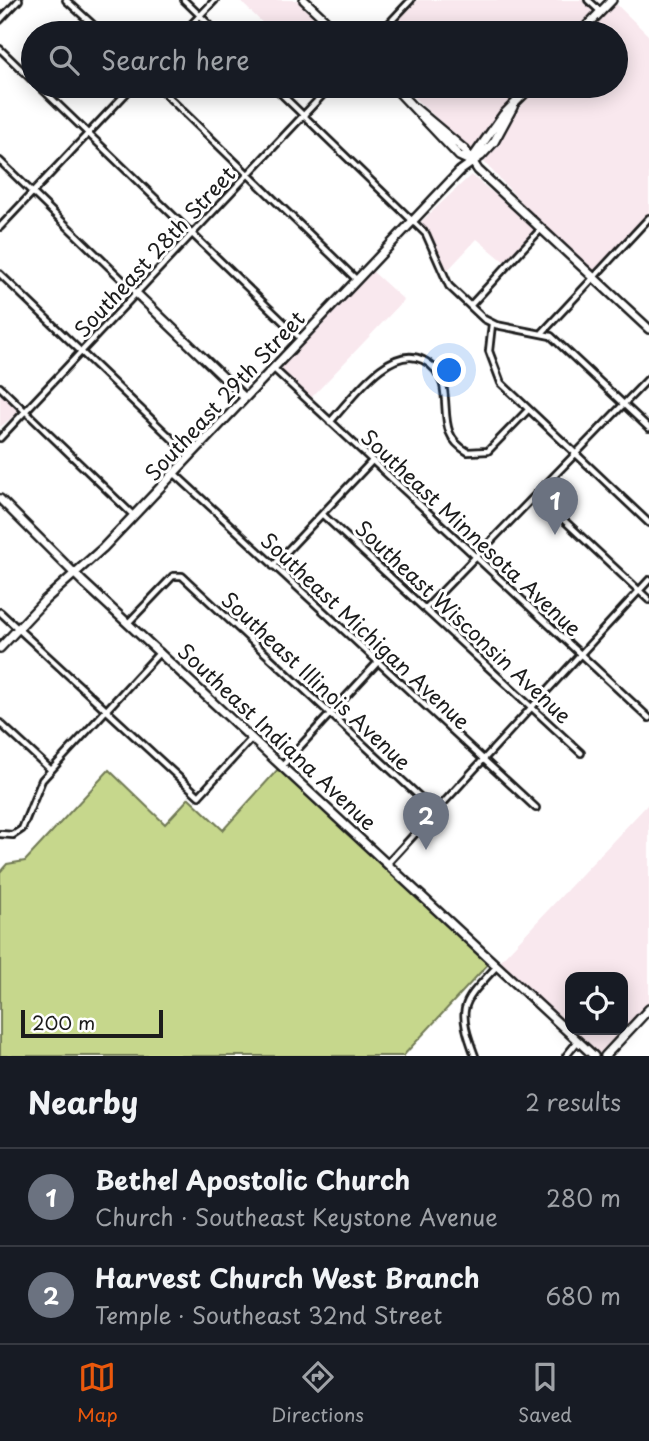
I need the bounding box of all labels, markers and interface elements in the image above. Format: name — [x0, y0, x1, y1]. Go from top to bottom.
search box — [21, 21, 628, 98]
text: Search here — [101, 40, 250, 79]
icon: search — [45, 41, 83, 79]
street label: Southeast 28th Street — [66, 158, 242, 344]
street label: Southeast 29th Street — [136, 303, 312, 487]
your location — [432, 353, 466, 387]
street label: Southeast Minnesota Avenue — [355, 421, 589, 643]
pin: 1 — [532, 477, 578, 535]
street label: Southeast Wisconsin Avenue — [349, 512, 579, 730]
street label: Southeast Michigan Avenue — [254, 524, 478, 736]
street label: Southeast Illinois Avenue — [215, 583, 419, 777]
street label: Southeast Indiana Avenue — [171, 635, 385, 837]
pin: 2 — [403, 792, 449, 850]
map controls — [565, 972, 628, 1035]
button: locate — [565, 972, 628, 1035]
scale bar — [21, 1007, 163, 1039]
text: 200 m — [32, 1008, 95, 1036]
text: Nearby — [28, 1079, 138, 1124]
text: 2 results — [525, 1084, 621, 1119]
text: Bethel Apostolic Church — [95, 1160, 410, 1199]
text: 1 — [46, 1180, 57, 1215]
text: 280 m — [546, 1180, 621, 1215]
text: Church · Southeast Keystone Avenue — [95, 1199, 498, 1234]
text: Harvest Church West Branch — [95, 1258, 480, 1297]
text: 2 — [43, 1278, 59, 1313]
text: 680 m — [545, 1278, 621, 1313]
text: Temple · Southeast 32nd Street — [95, 1297, 442, 1332]
tab: Map — [77, 1358, 118, 1428]
tab: Directions — [272, 1358, 364, 1428]
tab: Saved — [518, 1358, 572, 1428]

